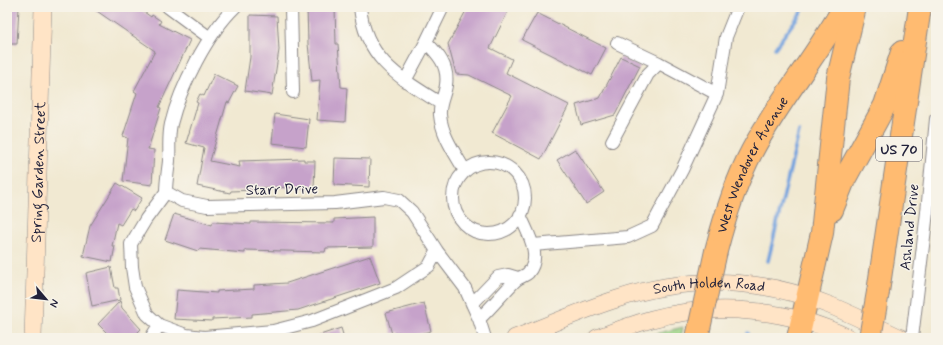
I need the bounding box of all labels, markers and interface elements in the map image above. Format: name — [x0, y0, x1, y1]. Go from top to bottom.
street label: West Wendover Avenue — [712, 92, 794, 236]
street label: Spring Garden Street — [27, 101, 51, 243]
road number: US 70 — [876, 137, 922, 161]
street label: Starr Drive — [246, 179, 319, 201]
street label: Ashland Drive — [895, 183, 925, 271]
street label: South Holden Road — [651, 273, 767, 300]
north arrow — [26, 279, 66, 319]
text: N — [46, 297, 62, 310]

